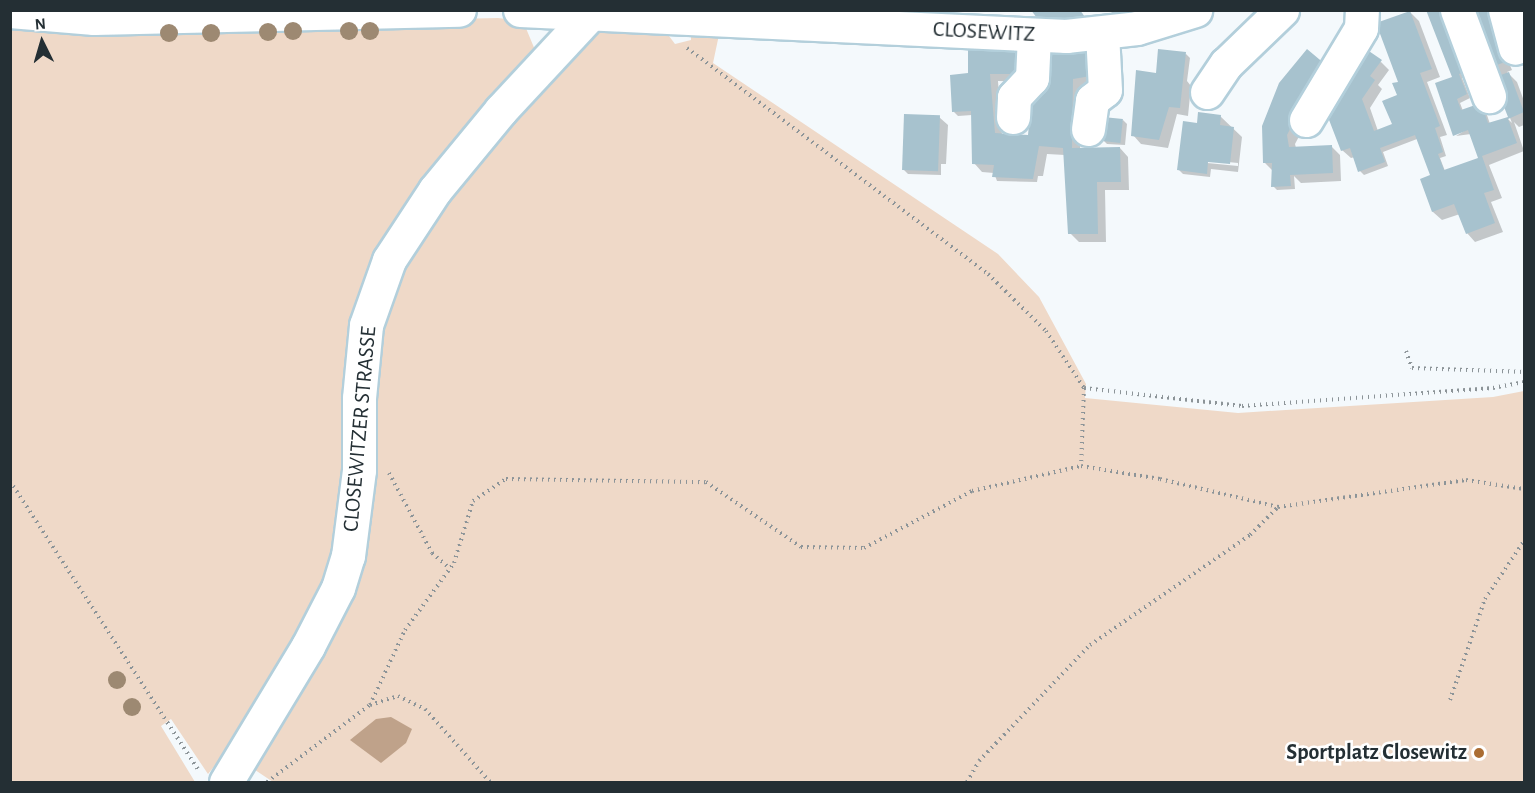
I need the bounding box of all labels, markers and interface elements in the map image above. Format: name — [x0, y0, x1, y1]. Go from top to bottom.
north arrow — [12, 12, 72, 72]
text: N — [34, 16, 47, 33]
street label: CLOSEWITZ — [932, 16, 1036, 48]
street label: CLOSEWITZER STRASSE — [338, 325, 382, 533]
place label: Sportplatz Closewitz — [1286, 740, 1467, 766]
marker: Sportplatz Closewitz — [1472, 746, 1486, 760]

